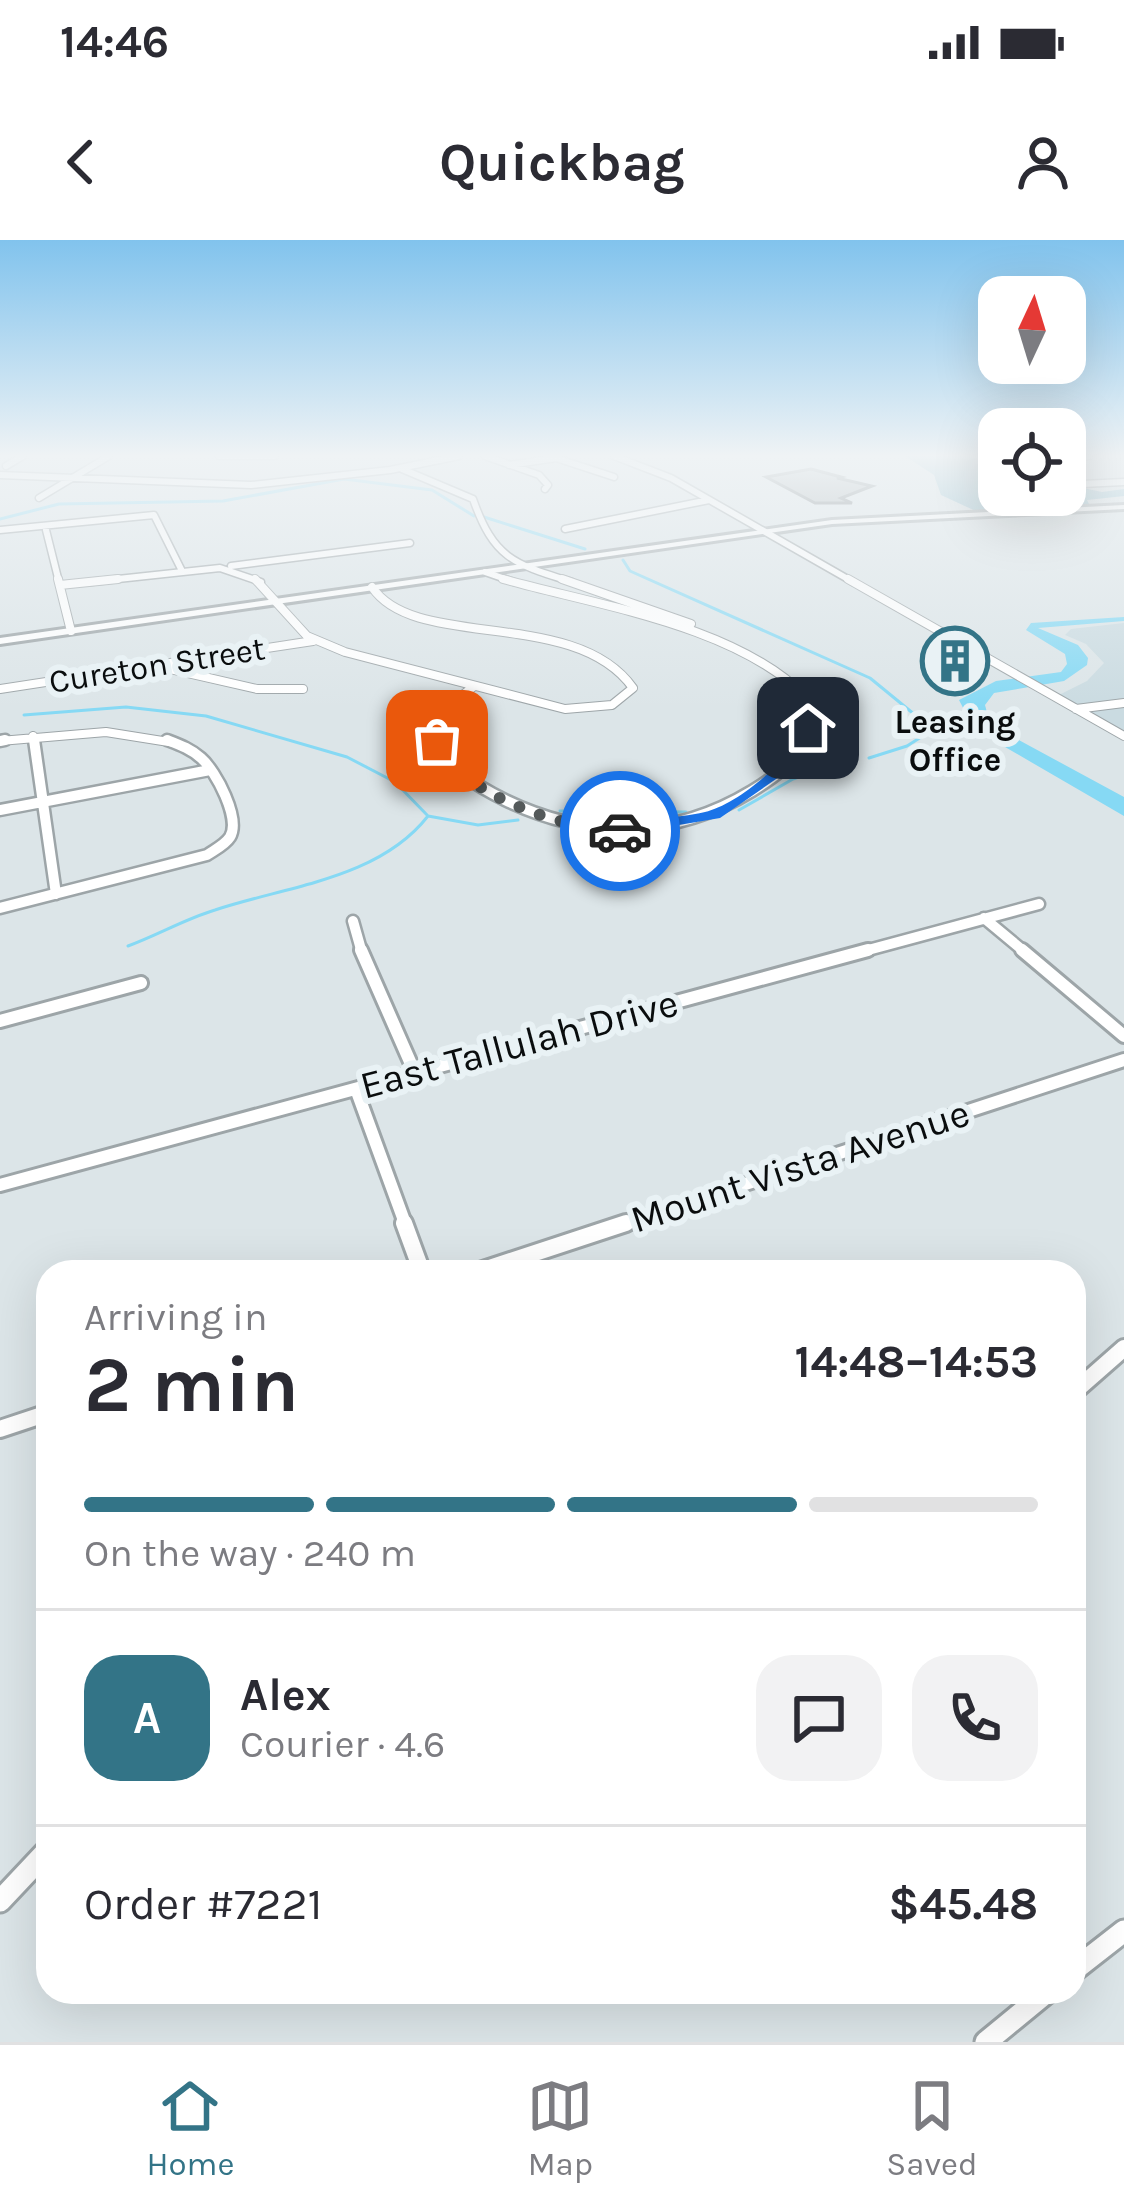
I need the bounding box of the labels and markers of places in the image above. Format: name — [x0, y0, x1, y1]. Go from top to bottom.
building icon: Leasing Office — [920, 626, 990, 696]
pin — [757, 677, 859, 779]
pin — [386, 690, 488, 792]
place label: Leasing Office — [894, 703, 1016, 779]

